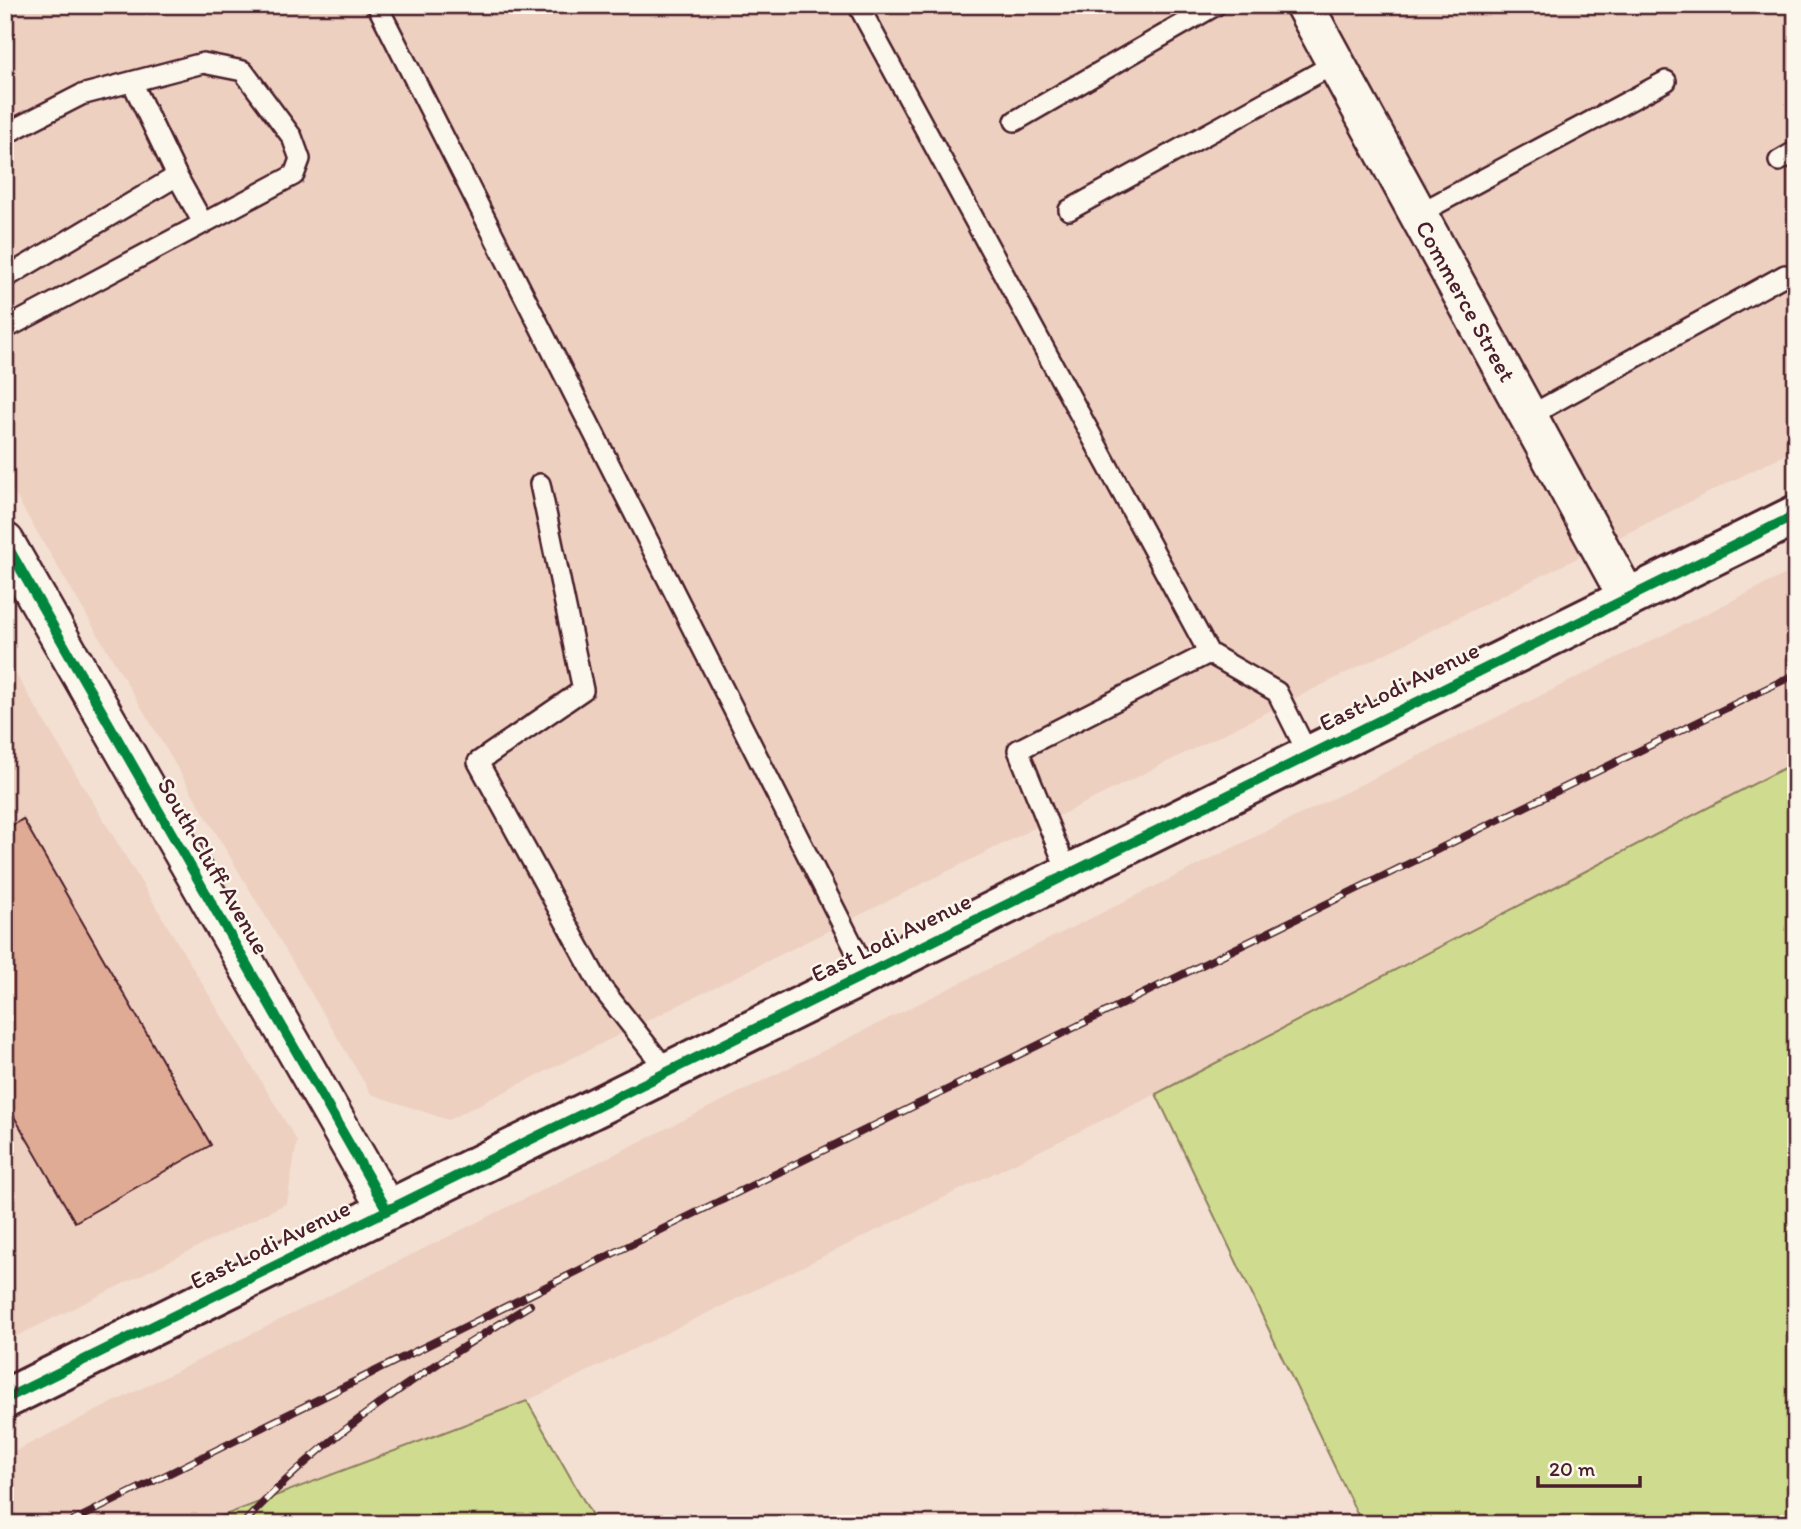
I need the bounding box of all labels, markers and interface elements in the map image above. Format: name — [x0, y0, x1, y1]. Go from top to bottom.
street label: Commerce Street — [1410, 215, 1522, 387]
street label: East Lodi Avenue — [1314, 635, 1484, 737]
street label: South Cluff Avenue — [152, 773, 276, 959]
street label: East Lodi Avenue — [806, 886, 976, 988]
street label: East Lodi Avenue — [185, 1193, 355, 1295]
scale bar — [1538, 1445, 1640, 1489]
text: 20 m — [1549, 1456, 1596, 1481]

